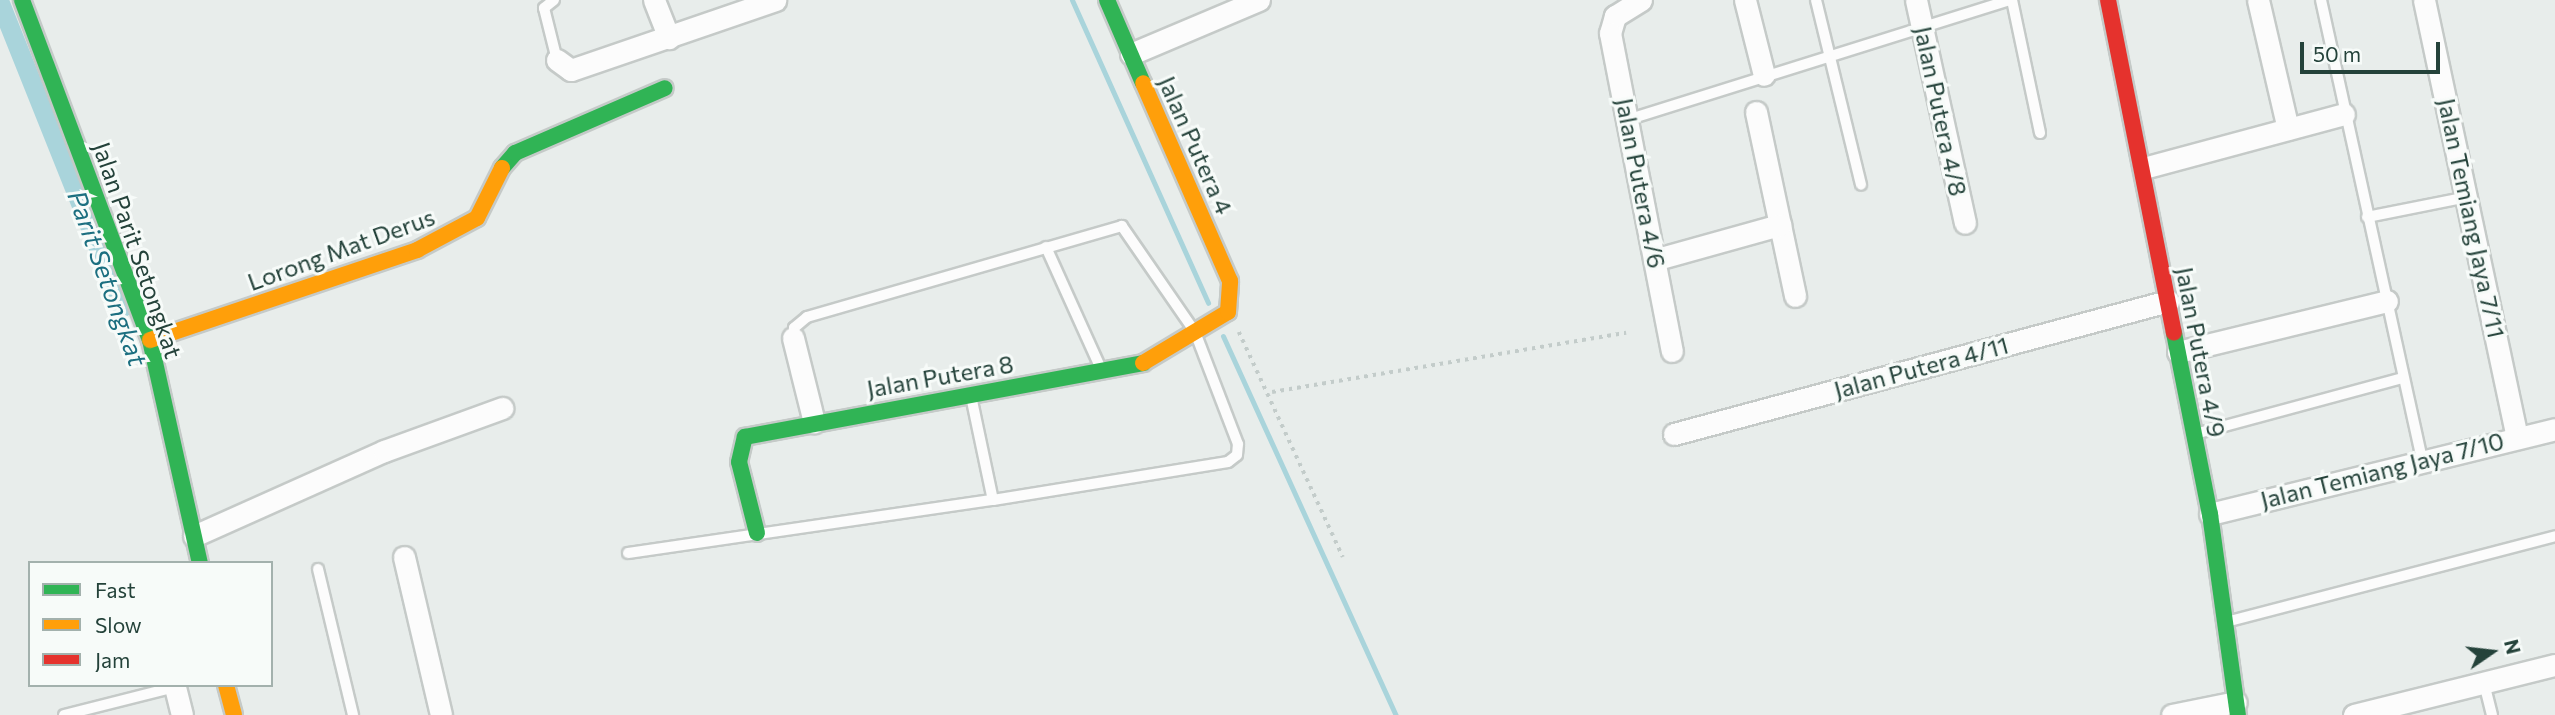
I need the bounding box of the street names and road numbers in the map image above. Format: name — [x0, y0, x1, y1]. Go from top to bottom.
street label: Jalan Putera 4/8 — [1909, 23, 1973, 199]
street label: Jalan Putera 4 — [1153, 71, 1239, 219]
street label: Jalan Putera 4/6 — [1610, 95, 1672, 271]
street label: Jalan Temiang Jaya 7/11 — [2433, 95, 2511, 341]
street label: Jalan Parit Setongkat — [87, 138, 189, 362]
street label: Lorong Mat Derus — [244, 202, 438, 296]
street label: Jalan Putera 4/9 — [2170, 264, 2232, 440]
street label: Jalan Putera 4/11 — [1831, 330, 2011, 404]
street label: Jalan Putera 8 — [864, 349, 1016, 403]
street label: Jalan Temiang Jaya 7/10 — [2257, 426, 2507, 514]

